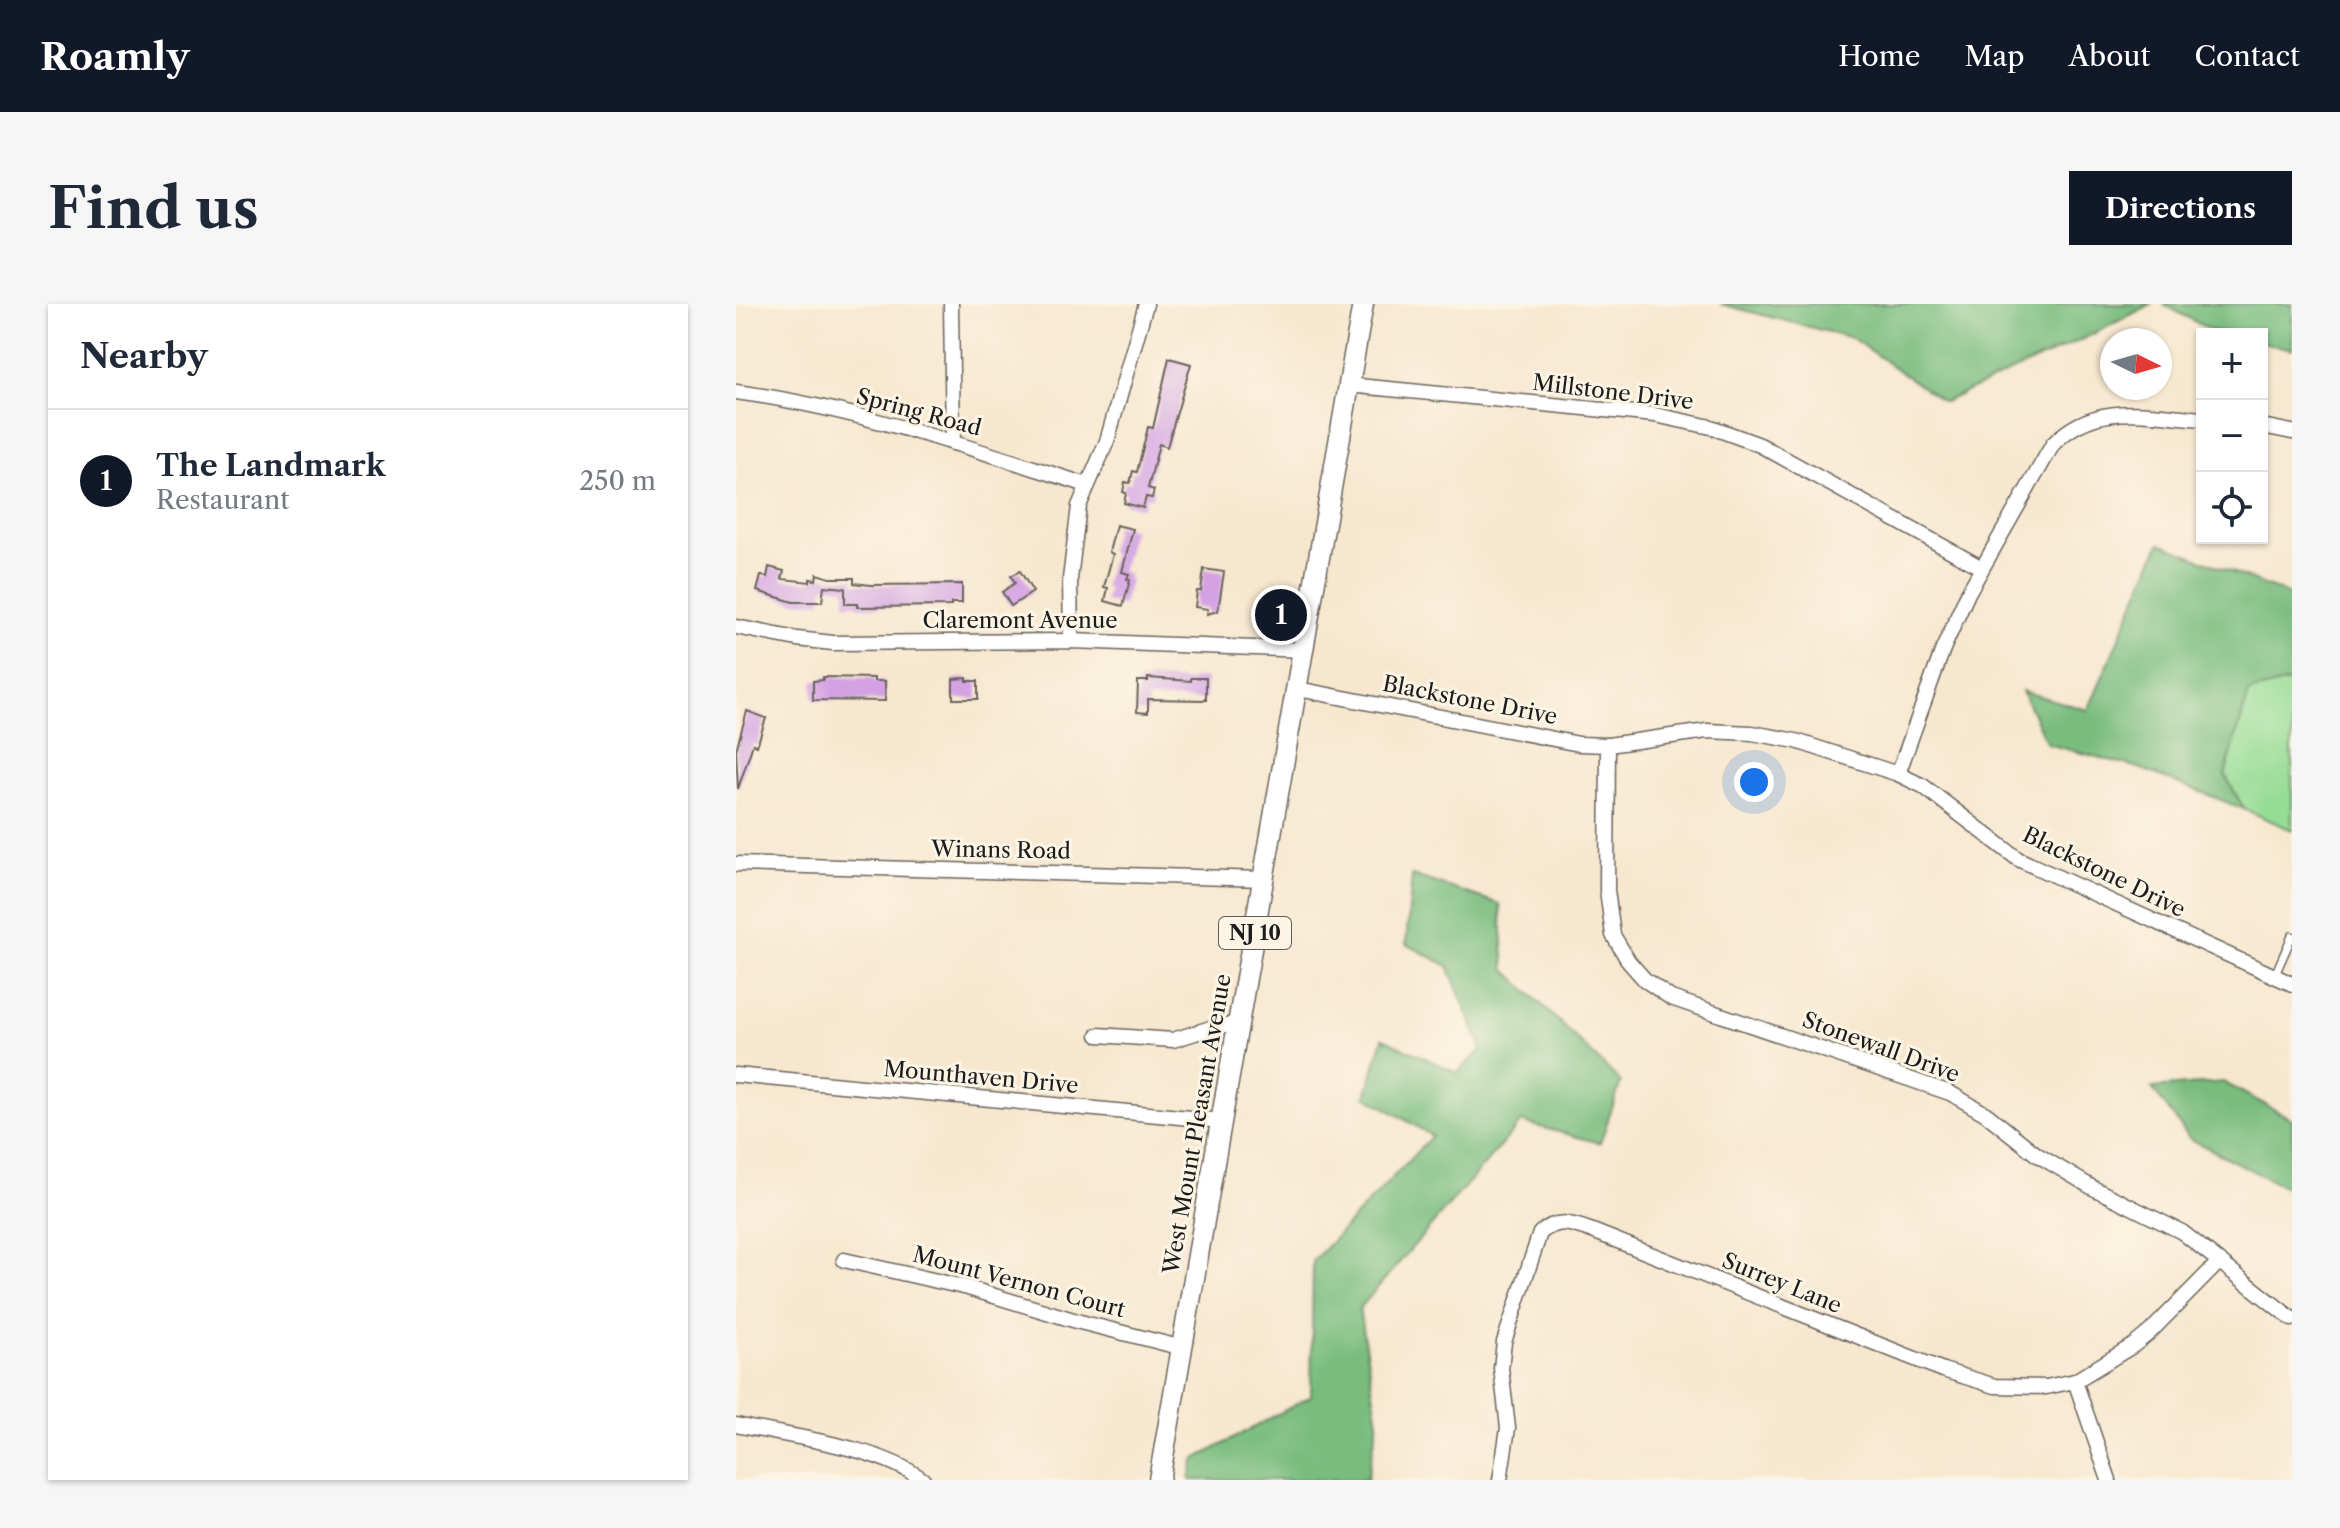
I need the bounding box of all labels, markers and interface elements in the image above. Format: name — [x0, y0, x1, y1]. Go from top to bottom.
text: Roamly — [40, 33, 189, 80]
text: Home — [1838, 39, 1920, 73]
text: Map — [1964, 39, 2024, 73]
text: About — [2068, 39, 2150, 73]
text: Contact — [2194, 39, 2300, 73]
button: Directions — [2069, 171, 2292, 245]
text: Find us — [48, 174, 259, 243]
north arrow — [2100, 328, 2172, 400]
map controls — [2196, 328, 2268, 544]
button: + — [2196, 328, 2268, 400]
text: Nearby — [80, 335, 208, 377]
street label: Millstone Drive — [1531, 369, 1695, 415]
street label: Spring Road — [854, 382, 984, 442]
button: − — [2196, 400, 2268, 472]
text: The Landmark — [156, 447, 385, 484]
text: 1 — [100, 465, 112, 497]
text: 250 m — [579, 465, 656, 497]
button: locate — [2196, 472, 2268, 544]
text: Restaurant — [156, 484, 290, 516]
pin: 1 — [1255, 585, 1307, 645]
street label: Claremont Avenue — [922, 607, 1118, 634]
street label: Blackstone Drive — [1380, 670, 1560, 730]
your location — [1734, 762, 1774, 802]
street label: Blackstone Drive — [2018, 821, 2190, 923]
street label: Winans Road — [930, 835, 1071, 865]
road number: NJ 10 — [1219, 917, 1291, 949]
street label: West Mount Pleasant Avenue — [1157, 972, 1237, 1277]
street label: Stonewall Drive — [1799, 1006, 1963, 1088]
street label: Mounthaven Drive — [882, 1055, 1080, 1099]
street label: Mount Vernon Court — [910, 1241, 1128, 1323]
street label: Surrey Lane — [1718, 1247, 1846, 1319]

